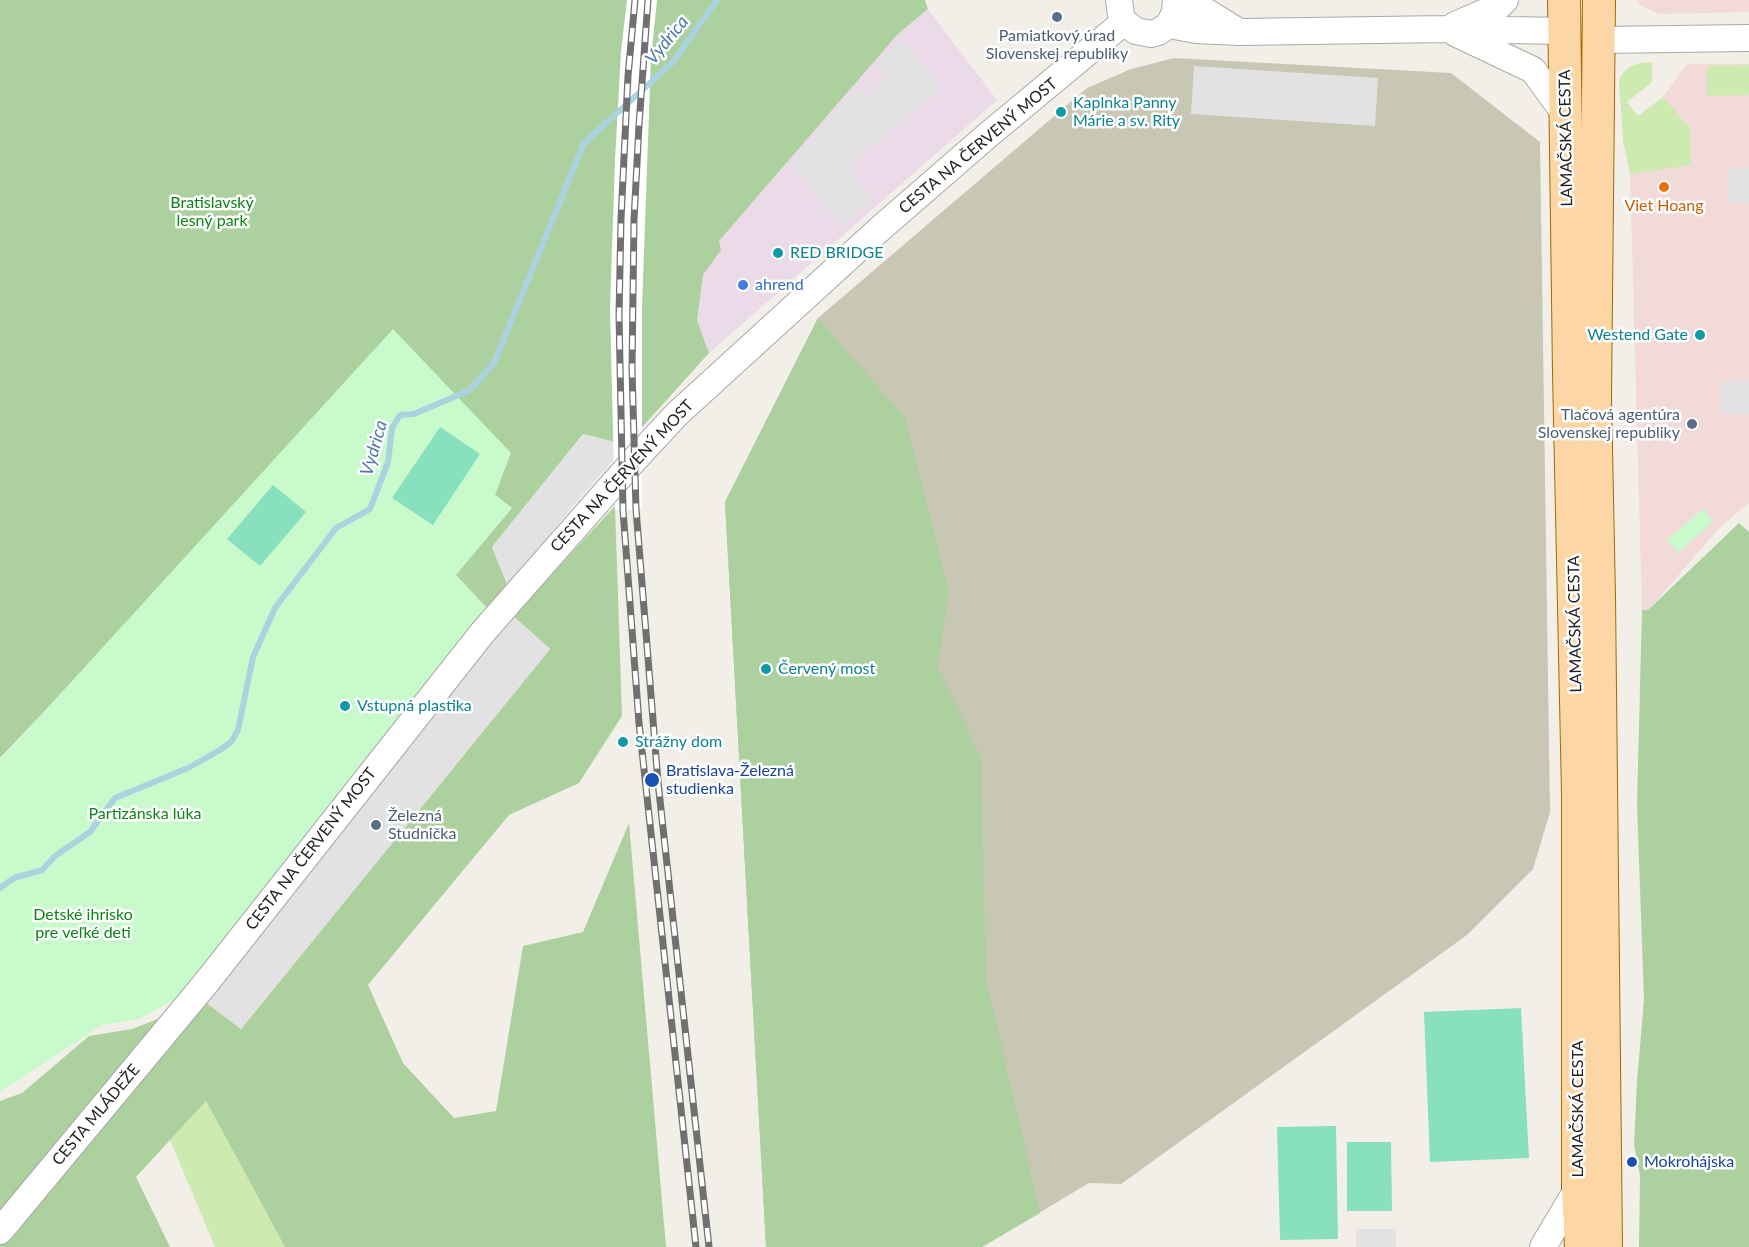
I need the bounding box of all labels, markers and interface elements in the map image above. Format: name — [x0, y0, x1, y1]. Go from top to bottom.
marker: Pamiatkový úrad Slovenskej republiky — [1050, 10, 1064, 24]
water label: Vydrica — [641, 11, 693, 69]
place label: Pamiatkový úrad Slovenskej republiky — [986, 26, 1128, 64]
street label: LAMAČSKÁ CESTA — [1555, 69, 1577, 207]
street label: CESTA NA ČERVENÝ MOST — [895, 74, 1061, 218]
place label: Kaplnka Panny Márie a sv. Rity — [1073, 93, 1180, 131]
marker: Kaplnka Panny Márie a sv. Rity — [1054, 105, 1068, 119]
marker: Viet Hoang — [1657, 180, 1671, 194]
park label: Bratislavský lesný park — [170, 193, 254, 231]
place label: Viet Hoang — [1624, 196, 1704, 216]
place label: RED BRIDGE — [790, 243, 883, 263]
marker: RED BRIDGE — [771, 246, 785, 260]
place label: ahrend — [755, 275, 804, 295]
marker: ahrend — [736, 278, 750, 292]
place label: Westend Gate — [1587, 325, 1688, 345]
marker: Westend Gate — [1693, 328, 1707, 342]
street label: CESTA NA ČERVENÝ MOST — [546, 396, 698, 556]
place label: Tlačová agentúra Slovenskej republiky — [1538, 405, 1680, 443]
marker: Tlačová agentúra Slovenskej republiky — [1685, 417, 1699, 431]
water label: Vydrica — [356, 418, 392, 478]
street label: LAMAČSKÁ CESTA — [1564, 555, 1586, 693]
place label: Červený most — [778, 659, 875, 679]
marker: Červený most — [759, 662, 773, 676]
place label: Vstupná plastika — [357, 696, 472, 716]
marker: Vstupná plastika — [338, 699, 352, 713]
place label: Strážny dom — [635, 732, 722, 752]
marker: Strážny dom — [616, 735, 630, 749]
place label: Bratislava-Železná studienka — [666, 761, 794, 799]
street label: CESTA NA ČERVENÝ MOST — [242, 764, 380, 934]
marker: Bratislava-Železná studienka — [643, 771, 661, 789]
park label: Partizánska lúka — [89, 804, 201, 824]
place label: Železná Studnička — [388, 806, 456, 844]
marker: Železná Studnička — [369, 818, 383, 832]
park label: Detské ihrisko pre veľké deti — [33, 905, 133, 943]
street label: LAMAČSKÁ CESTA — [1568, 1040, 1588, 1178]
street label: CESTA MLÁDEŽE — [48, 1061, 144, 1169]
place label: Mokrohájska — [1644, 1152, 1734, 1172]
marker: Mokrohájska — [1625, 1155, 1639, 1169]

